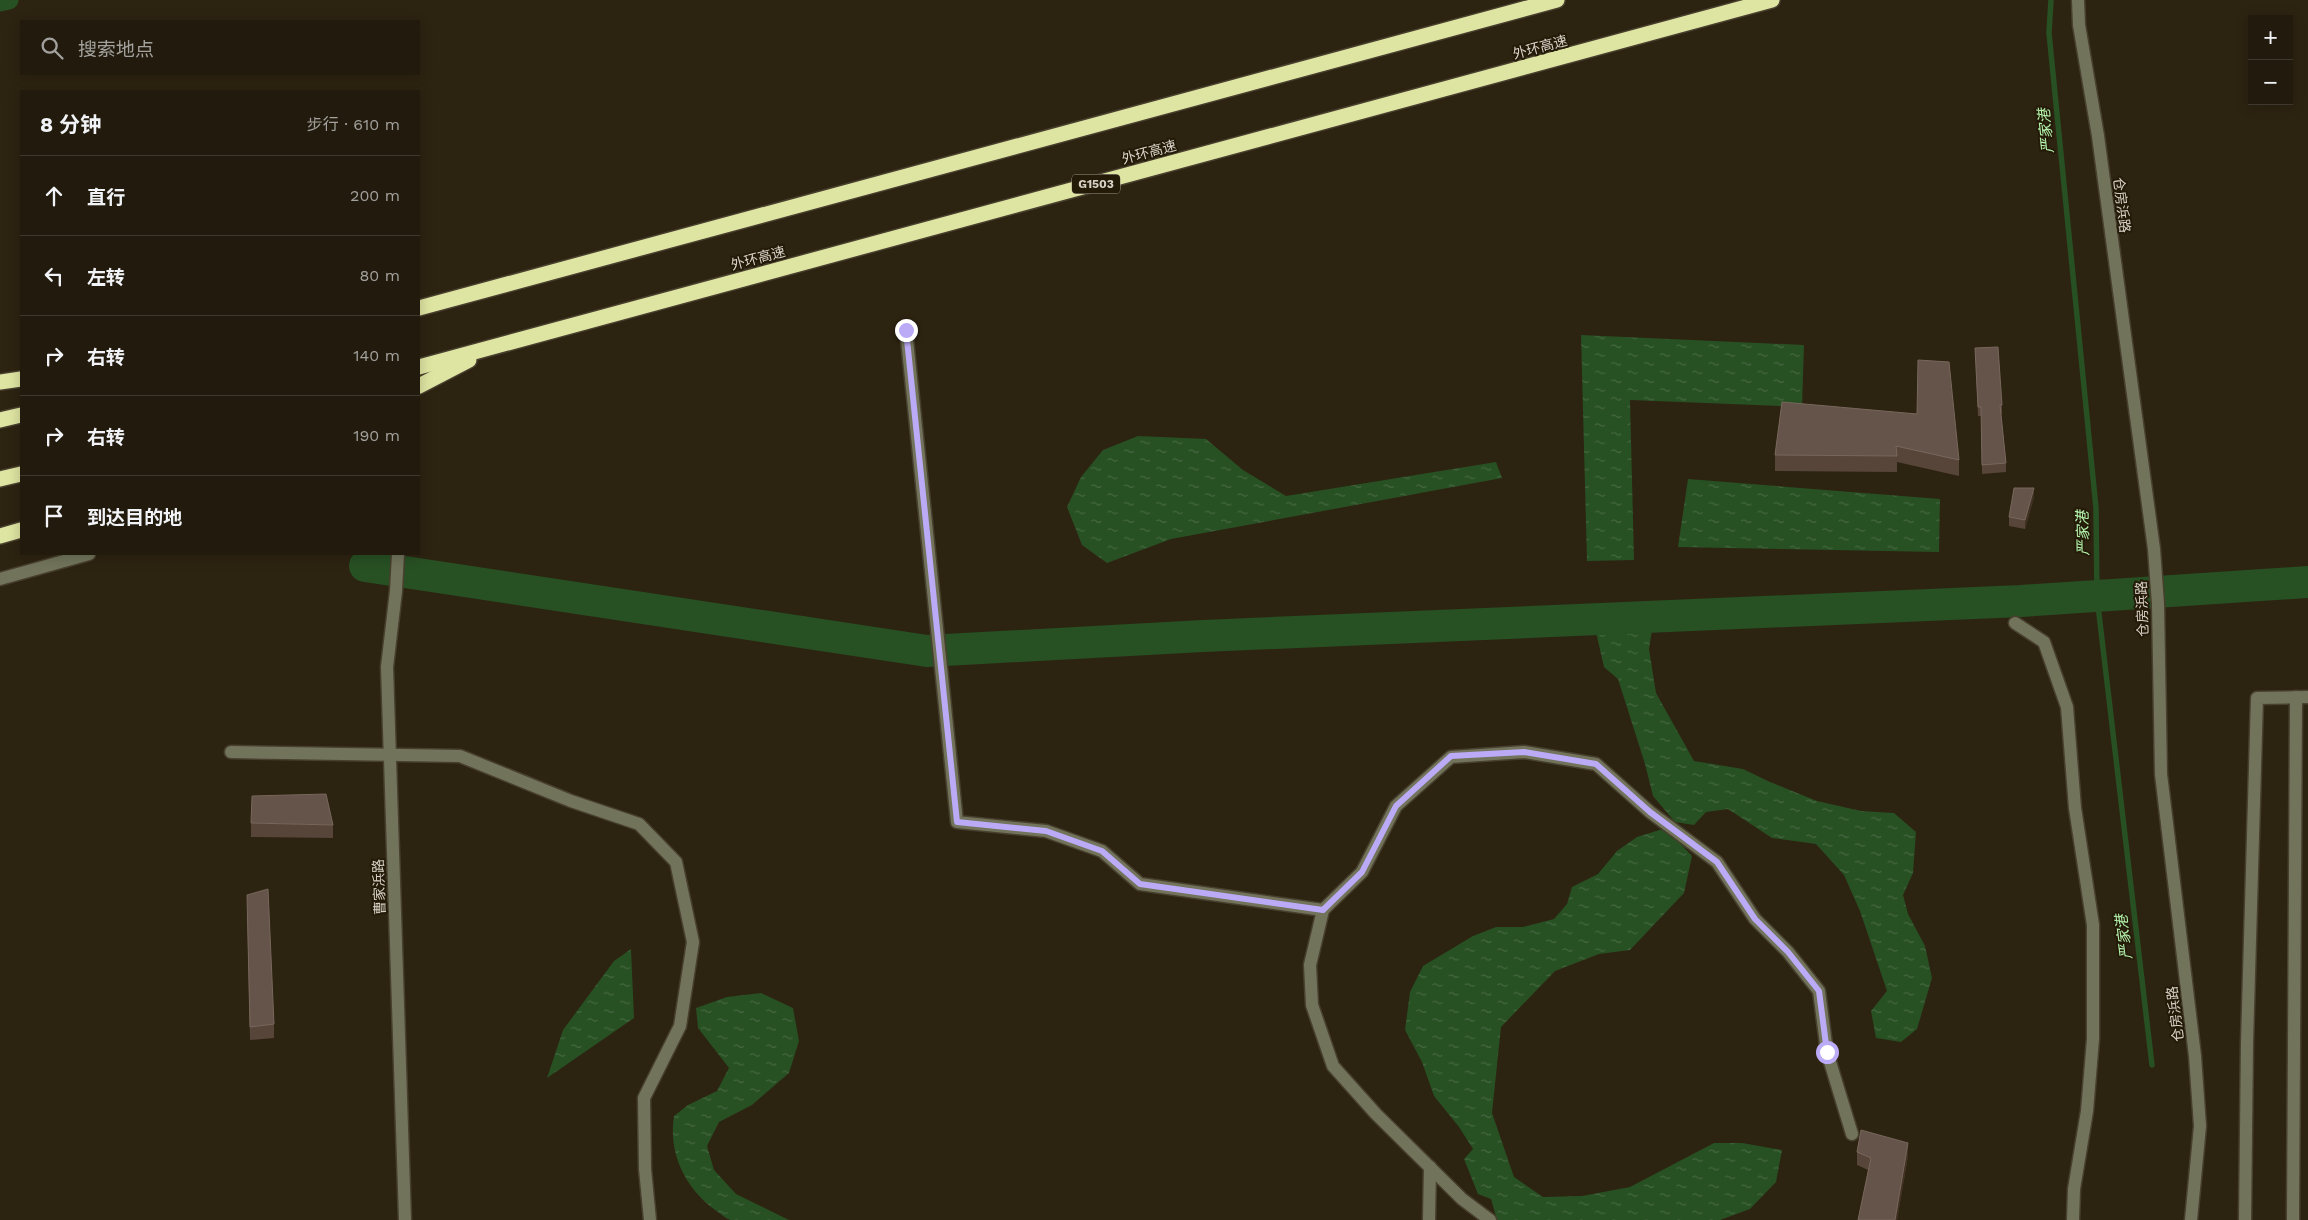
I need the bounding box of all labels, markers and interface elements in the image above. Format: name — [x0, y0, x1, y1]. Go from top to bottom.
map controls — [2248, 15, 2293, 105]
button: + — [2248, 15, 2293, 60]
search box — [20, 20, 420, 75]
street label: 外环高速 — [1511, 32, 1569, 62]
icon: search — [38, 34, 66, 62]
text: 搜索地点 — [78, 38, 154, 61]
button: − — [2248, 60, 2293, 105]
water label: 严家港 — [2034, 106, 2057, 154]
text: 8 分钟 — [40, 112, 101, 137]
text: 步行 · 610 m — [307, 115, 400, 134]
street label: 外环高速 — [1120, 137, 1178, 167]
road number: G1503 — [1072, 174, 1120, 193]
street label: 仓房浜路 — [2111, 176, 2133, 234]
icon: ahead — [40, 182, 68, 210]
text: 直行 — [87, 186, 125, 209]
text: 200 m — [350, 186, 400, 205]
street label: 外环高速 — [729, 243, 787, 273]
icon: left — [40, 262, 68, 290]
text: 左转 — [87, 266, 125, 289]
text: 80 m — [359, 266, 400, 285]
route end — [895, 319, 918, 342]
icon: right — [40, 342, 68, 370]
text: 右转 — [87, 346, 125, 369]
text: 140 m — [353, 346, 400, 365]
icon: right — [40, 422, 68, 450]
text: 右转 — [87, 426, 125, 449]
text: 190 m — [353, 426, 400, 445]
icon: arrive — [40, 502, 68, 530]
text: 到达目的地 — [87, 506, 182, 529]
water label: 严家港 — [2074, 508, 2092, 556]
street label: 仓房浜路 — [2133, 581, 2151, 637]
street label: 曹家浜路 — [370, 859, 388, 915]
water label: 严家港 — [2112, 912, 2136, 960]
street label: 仓房浜路 — [2164, 985, 2186, 1043]
route start — [1816, 1041, 1839, 1064]

